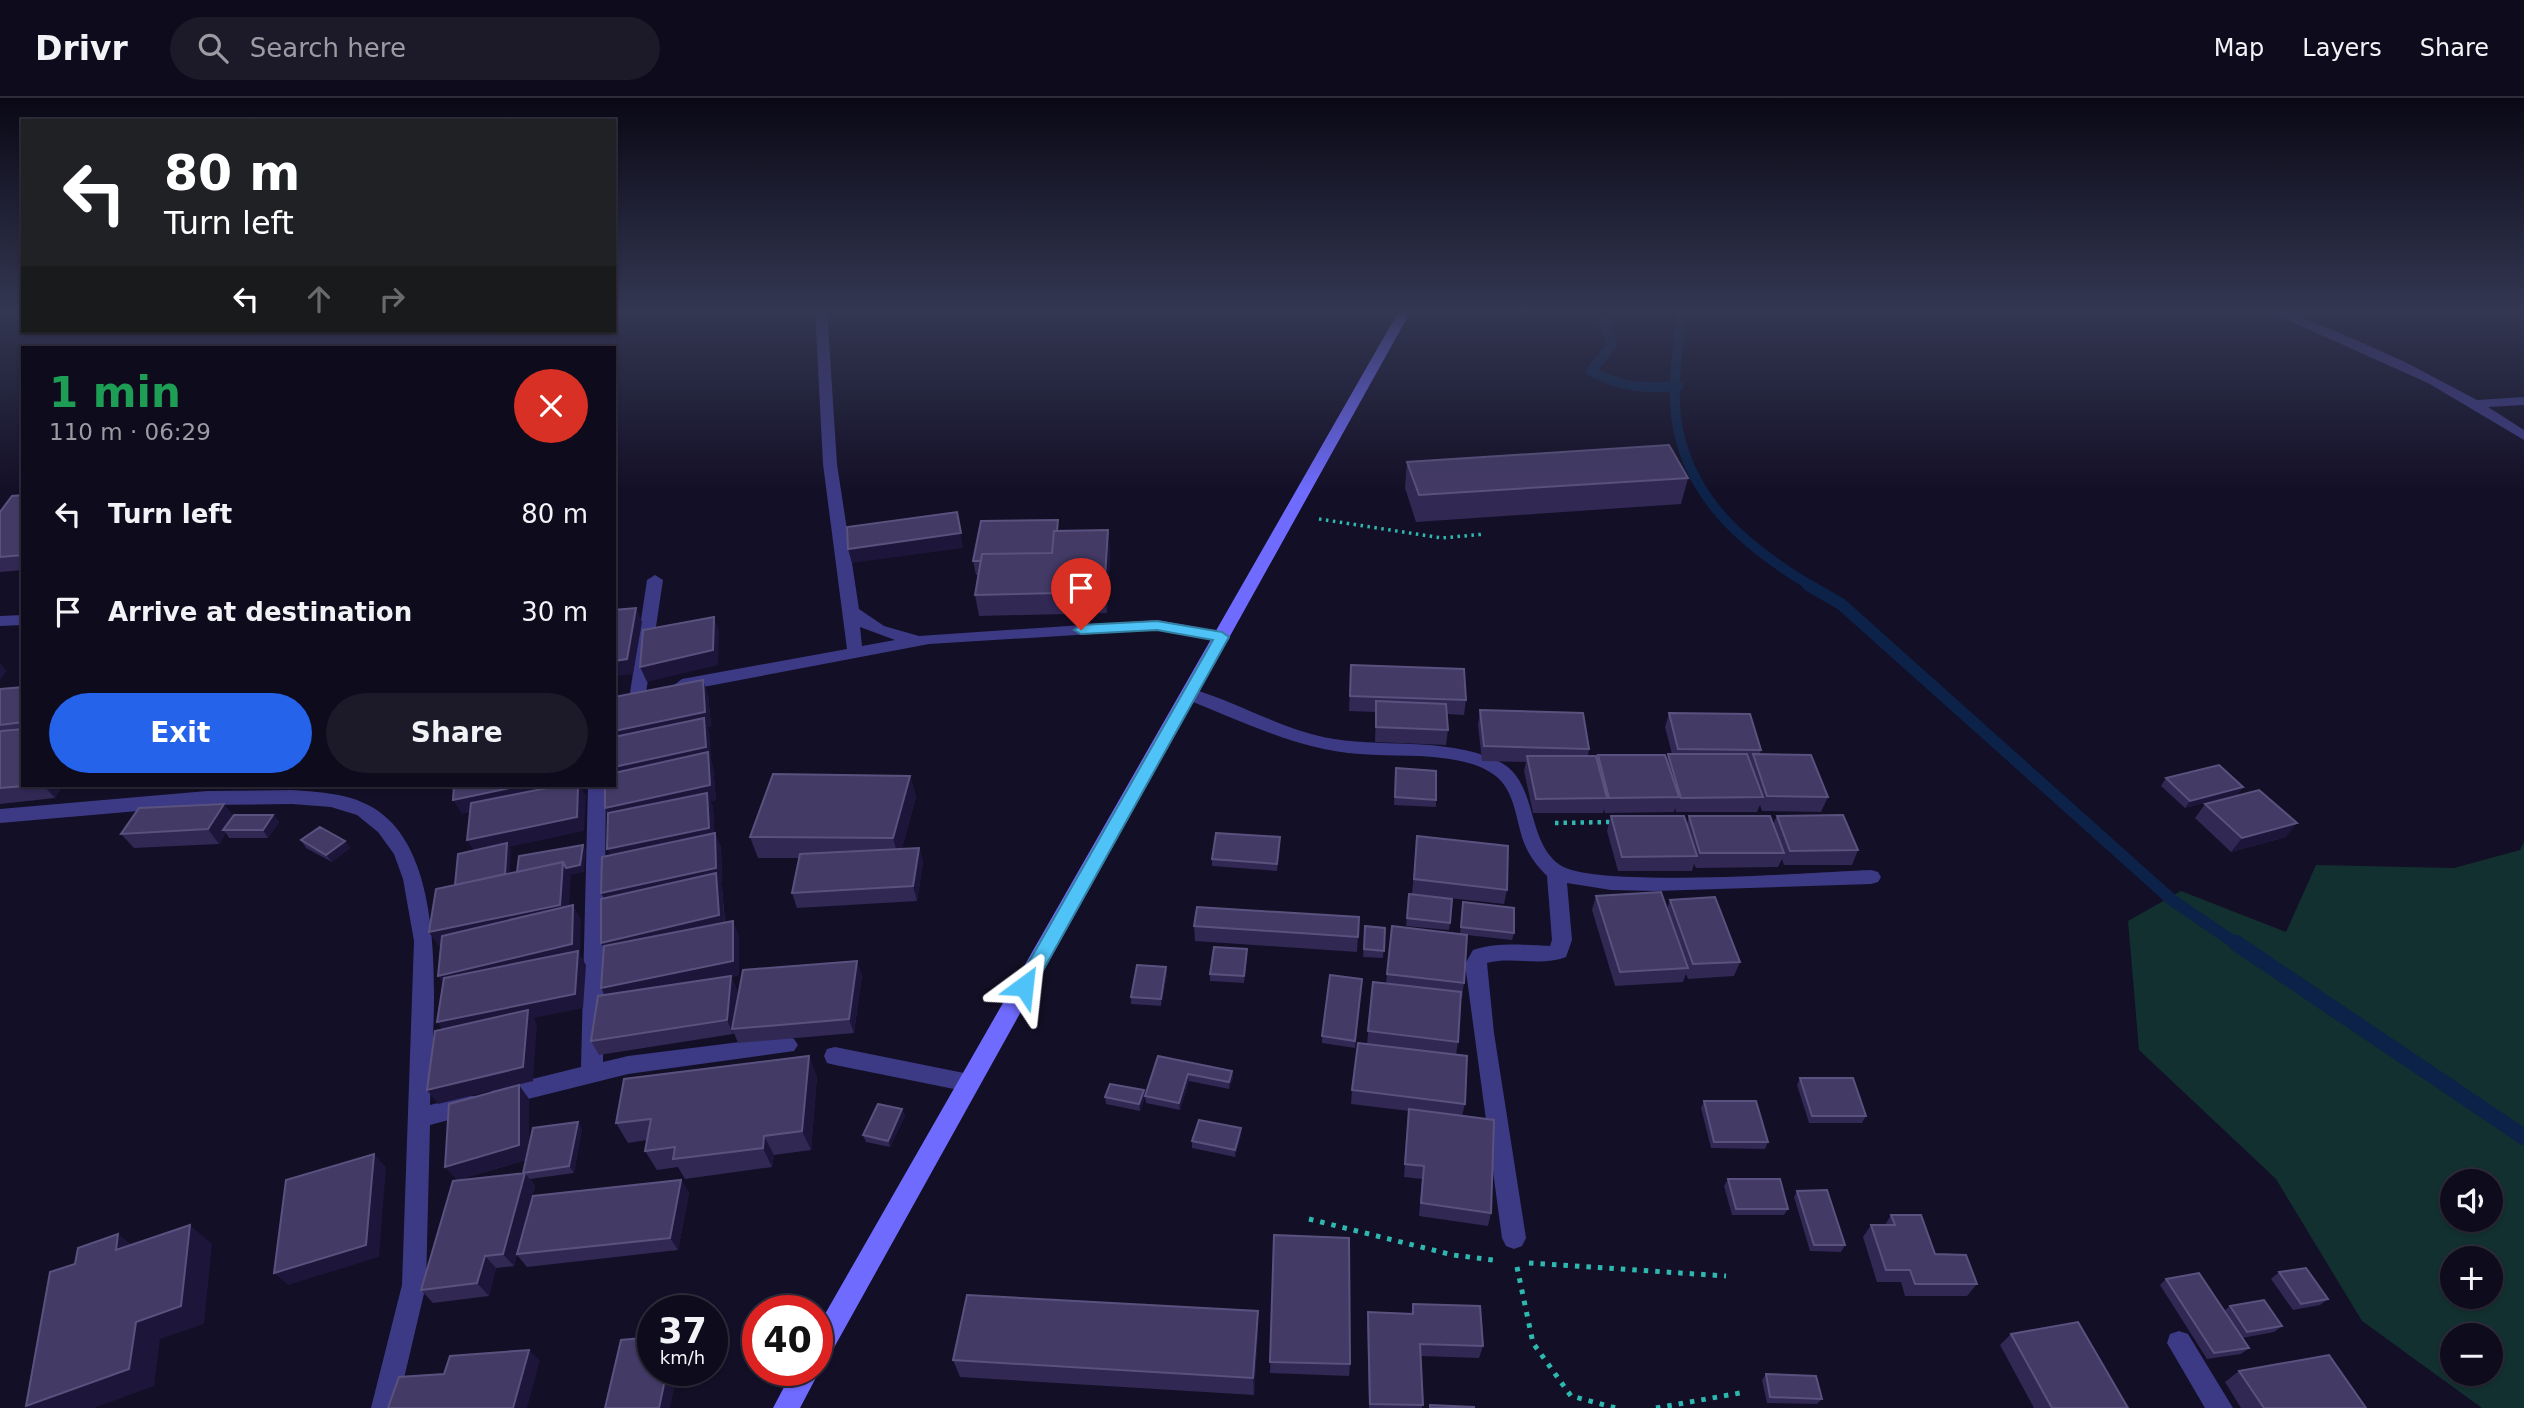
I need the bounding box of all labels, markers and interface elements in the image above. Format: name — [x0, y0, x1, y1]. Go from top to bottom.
search box — [170, 17, 660, 80]
text: Drivr — [35, 29, 128, 68]
icon: search — [194, 29, 232, 67]
text: Search here — [250, 33, 406, 63]
text: Map — [2214, 34, 2264, 62]
text: Layers — [2302, 34, 2382, 62]
text: Share — [2420, 34, 2489, 62]
text: 80 m — [164, 145, 300, 202]
icon: left — [49, 147, 140, 238]
text: Turn left — [164, 204, 294, 242]
icon: left — [227, 280, 265, 318]
icon: ahead — [300, 280, 338, 318]
icon: right — [373, 280, 411, 318]
text: 1 min — [49, 368, 181, 417]
button: close — [514, 369, 588, 443]
text: 110 m · 06:29 — [49, 419, 211, 445]
icon: left — [49, 495, 87, 533]
text: Turn left — [108, 499, 232, 529]
text: 80 m — [521, 499, 588, 529]
pin — [1051, 558, 1111, 630]
icon: arrive — [1062, 569, 1100, 607]
icon: arrive — [49, 593, 87, 631]
text: Arrive at destination — [108, 597, 412, 627]
text: 30 m — [521, 597, 588, 627]
button: Exit — [49, 693, 312, 773]
button: Share — [326, 693, 588, 773]
position arrow — [987, 949, 1061, 1023]
map controls — [2440, 1169, 2503, 1386]
button: sound — [2440, 1169, 2503, 1232]
button: + — [2440, 1246, 2503, 1309]
speed limit sign: 40 — [742, 1295, 833, 1386]
text: 37 — [658, 1311, 707, 1351]
button: − — [2440, 1323, 2503, 1386]
text: km/h — [660, 1347, 705, 1368]

